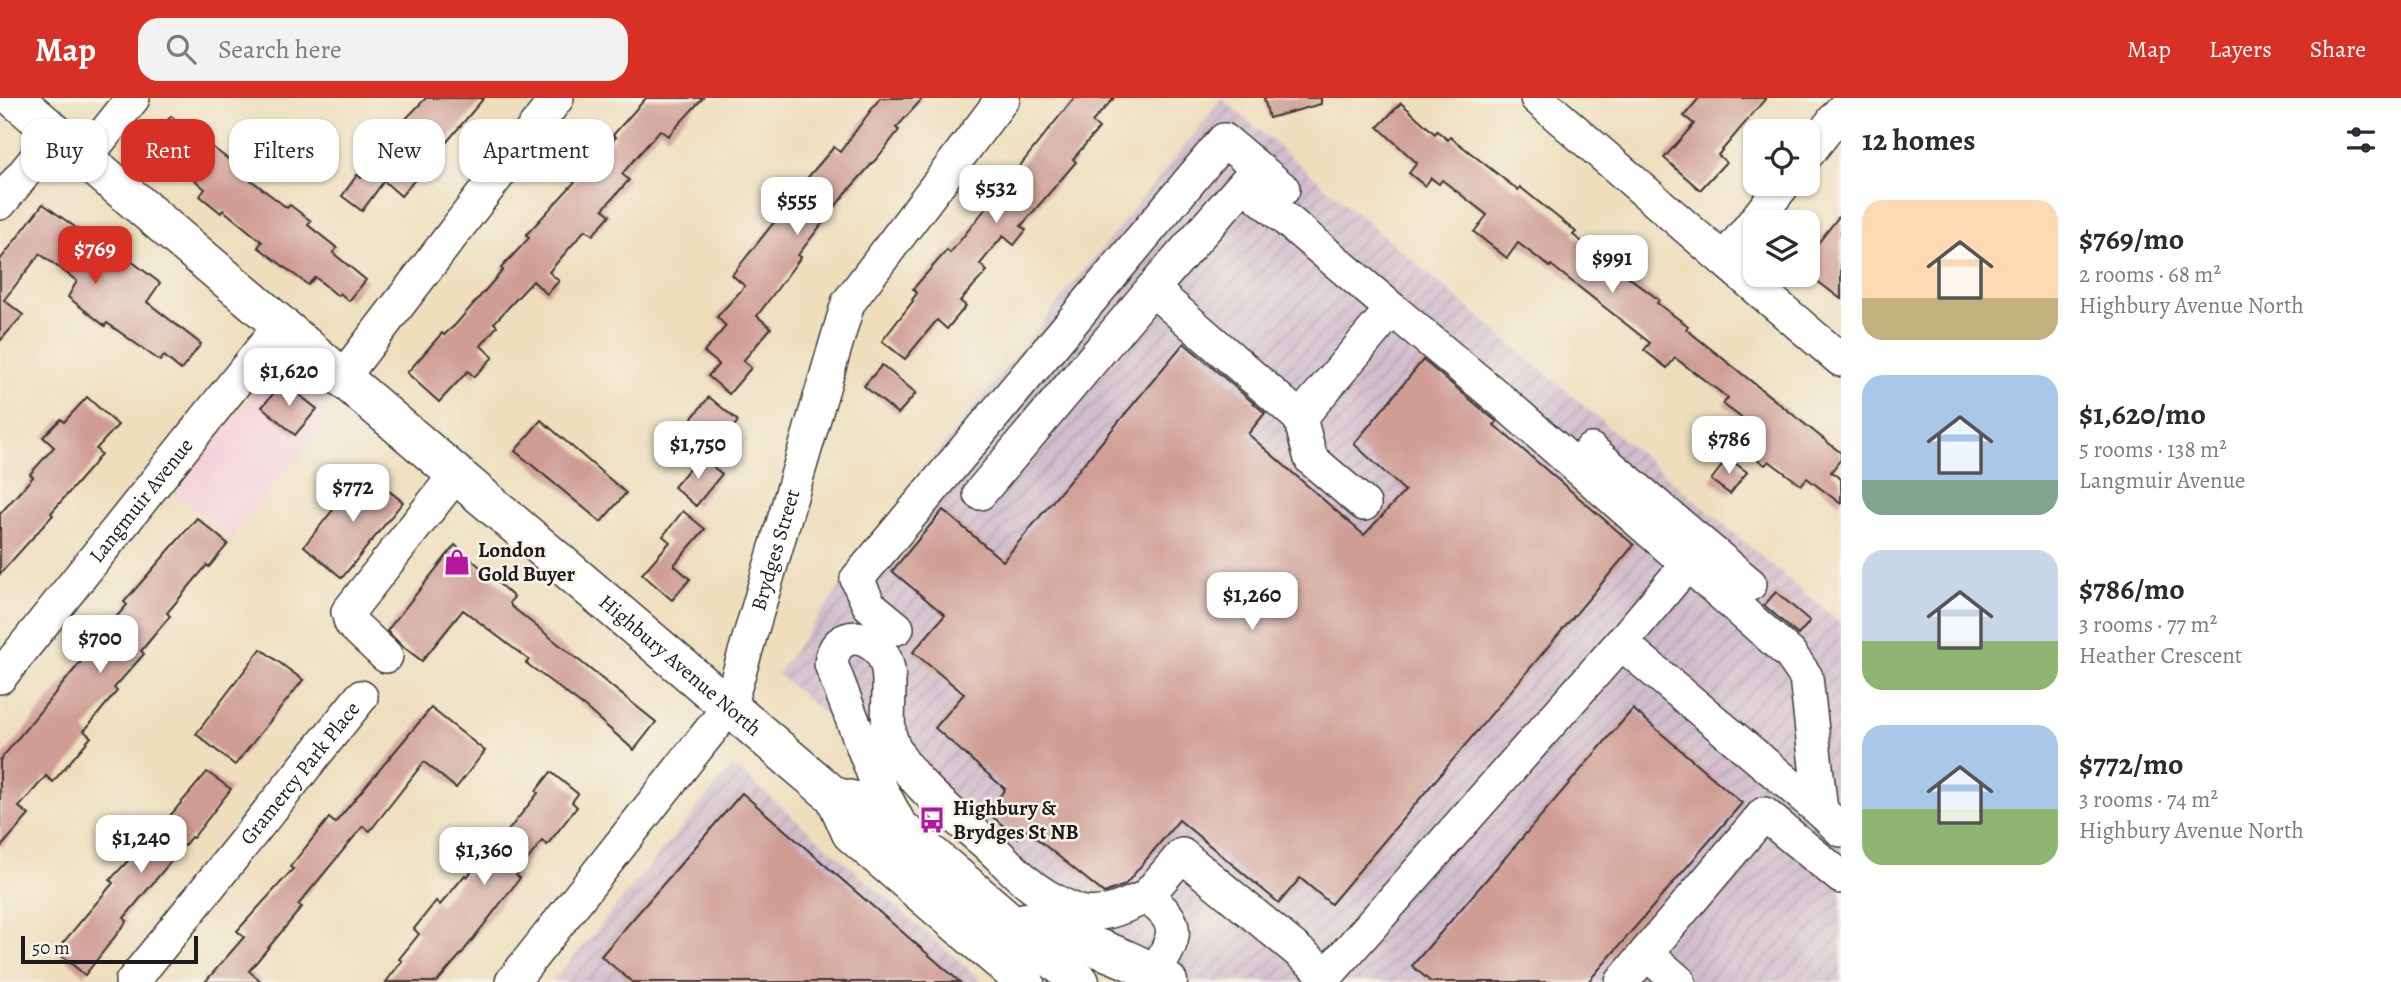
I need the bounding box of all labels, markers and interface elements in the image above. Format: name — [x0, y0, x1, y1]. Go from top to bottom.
search box — [138, 18, 628, 81]
text: Map — [35, 27, 96, 72]
icon: search — [162, 30, 200, 68]
text: Search here — [218, 32, 342, 67]
text: Map — [2127, 33, 2171, 65]
text: Layers — [2209, 33, 2272, 65]
text: Share — [2310, 33, 2366, 65]
chip: Buy — [21, 119, 107, 182]
chip: Rent — [121, 119, 215, 182]
chip: Filters — [229, 119, 339, 182]
chip: New — [353, 119, 445, 182]
chip: Apartment — [459, 119, 614, 182]
map controls — [1743, 119, 1820, 287]
button: locate — [1743, 119, 1820, 196]
text: 12 homes — [1862, 120, 1975, 160]
icon: filters — [2342, 121, 2380, 159]
pin: $532 — [955, 166, 1037, 225]
text: $532 — [975, 172, 1017, 203]
pin: $555 — [756, 178, 838, 237]
text: $555 — [777, 184, 817, 215]
button: layers — [1743, 210, 1820, 287]
text: $769/mo — [2079, 219, 2184, 259]
pin: $769 — [54, 226, 136, 286]
icon: home — [1918, 228, 2002, 312]
text: $769 — [74, 233, 116, 264]
pin: $991 — [1571, 236, 1653, 295]
text: $991 — [1592, 242, 1632, 273]
text: 2 rooms · 68 m² — [2079, 259, 2221, 290]
text: Highbury Avenue North — [2079, 290, 2304, 321]
pin: $1,620 — [232, 348, 346, 408]
text: $1,620 — [260, 355, 318, 386]
text: $1,620/mo — [2079, 394, 2206, 434]
icon: home — [1918, 403, 2002, 487]
pin: $786 — [1688, 416, 1770, 476]
pin: $1,750 — [641, 422, 755, 481]
text: $786 — [1708, 423, 1750, 454]
text: $1,750 — [670, 428, 726, 459]
street label: Langmuir Avenue — [83, 432, 199, 569]
text: 5 rooms · 138 m² — [2079, 434, 2227, 465]
pin: $772 — [312, 464, 394, 524]
text: Langmuir Avenue — [2079, 465, 2245, 496]
text: $772 — [332, 471, 374, 502]
street label: Brydges Street — [744, 486, 806, 614]
place label: London Gold Buyer — [478, 536, 575, 588]
shop icon: London Gold Buyer — [442, 547, 472, 577]
text: $786/mo — [2079, 569, 2185, 609]
pin: $1,260 — [1195, 573, 1309, 632]
icon: home — [1918, 578, 2002, 662]
text: $1,260 — [1223, 579, 1281, 610]
street label: Highbury Avenue North — [593, 588, 768, 742]
text: 3 rooms · 77 m² — [2079, 609, 2217, 640]
pin: $700 — [59, 616, 141, 675]
text: $700 — [78, 622, 122, 653]
text: Heather Crescent — [2079, 640, 2242, 671]
street label: Gramercy Park Place — [234, 695, 366, 851]
text: $772/mo — [2079, 744, 2184, 784]
icon: home — [1918, 753, 2002, 837]
text: 3 rooms · 74 m² — [2079, 784, 2218, 815]
place label: Highbury & Brydges St NB — [953, 794, 1079, 846]
bus stop icon: Highbury & Brydges St NB — [917, 805, 947, 835]
text: Highbury Avenue North — [2079, 815, 2304, 846]
pin: $1,240 — [84, 816, 198, 875]
text: $1,240 — [112, 822, 170, 853]
pin: $1,360 — [427, 828, 541, 887]
text: $1,360 — [455, 834, 513, 865]
scale bar — [21, 933, 198, 965]
text: 50 m — [32, 935, 70, 961]

